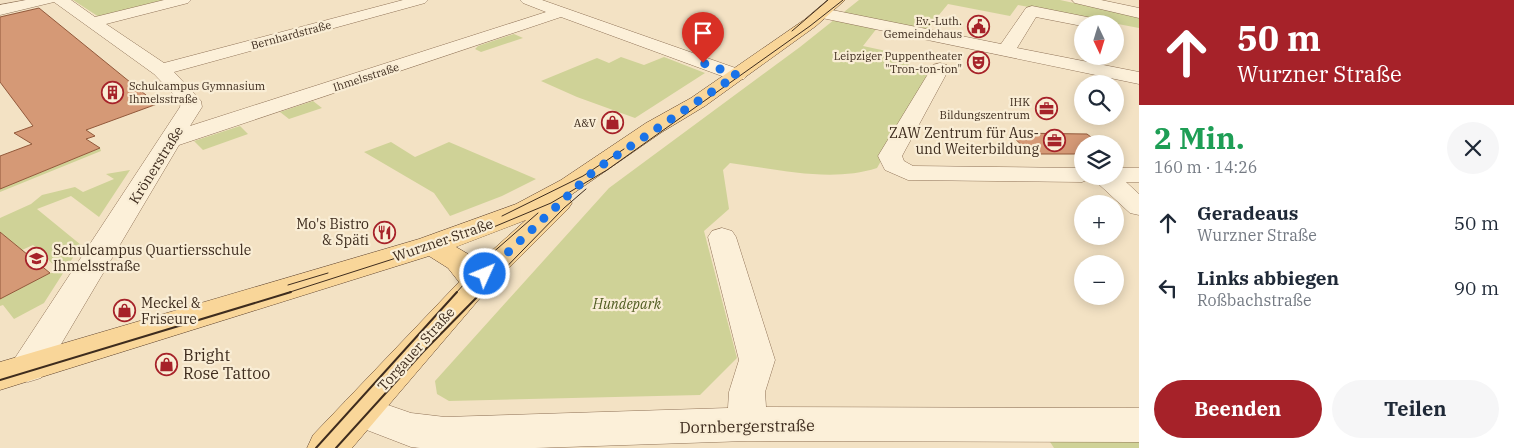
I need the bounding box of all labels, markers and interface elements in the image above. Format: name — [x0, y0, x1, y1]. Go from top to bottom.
pin — [682, 12, 724, 63]
place label: Ev.-Luth. Gemeindehaus — [884, 14, 962, 41]
public building icon: Ev.-Luth. Gemeindehaus — [966, 15, 990, 39]
north arrow — [1074, 15, 1124, 65]
map controls — [1074, 15, 1124, 305]
text: 50 m — [1237, 15, 1321, 61]
street label: Bernhardstraße — [249, 18, 333, 52]
icon: arrive — [689, 19, 717, 47]
icon: ahead — [1154, 20, 1219, 85]
place label: Leipziger Puppentheater "Tron-ton-ton" — [834, 49, 962, 76]
theatre icon: Leipziger Puppentheater "Tron-ton-ton" — [966, 50, 990, 74]
text: Wurzner Straße — [1237, 59, 1402, 88]
street label: Ihmelsstraße — [331, 60, 401, 94]
button: search — [1074, 75, 1124, 125]
place label: Schulcampus Gymnasium Ihmelsstraße — [129, 79, 266, 106]
building icon: Schulcampus Gymnasium Ihmelsstraße — [101, 80, 125, 104]
place label: IHK Bildungszentrum — [940, 95, 1031, 122]
office icon: IHK Bildungszentrum — [1034, 96, 1058, 120]
shop icon: A&V — [600, 111, 624, 135]
place label: A&V — [574, 116, 597, 130]
text: 2 Min. — [1154, 118, 1245, 157]
button: close — [1447, 122, 1499, 174]
street label: Krönerstraße — [125, 123, 187, 207]
place label: ZAW Zentrum für Aus- und Weiterbildung — [889, 124, 1039, 158]
office icon: ZAW Zentrum für Aus- und Weiterbildung — [1043, 129, 1067, 153]
button: layers — [1074, 135, 1124, 185]
text: 160 m · 14:26 — [1154, 157, 1257, 177]
button: + — [1074, 195, 1124, 245]
text: Geradeaus — [1197, 201, 1298, 225]
icon: ahead — [1154, 209, 1182, 237]
text: 50 m — [1454, 211, 1499, 235]
street label: Wurzner Straße — [391, 214, 495, 266]
place label: Mo's Bistro & Späti — [296, 215, 369, 249]
restaurant icon: Mo's Bistro & Späti — [373, 220, 397, 244]
text: Wurzner Straße — [1197, 225, 1317, 245]
place label: Schulcampus Quartiersschule Ihmelsstraße — [53, 241, 251, 275]
school or university icon: Schulcampus Quartiersschule Ihmelsstraße — [25, 246, 49, 270]
position arrow — [458, 247, 510, 299]
button: − — [1074, 255, 1124, 305]
text: Links abbiegen — [1197, 266, 1339, 290]
icon: left — [1154, 274, 1182, 302]
text: 90 m — [1454, 276, 1499, 300]
text: Roßbachstraße — [1197, 290, 1311, 310]
place label: Meckel & Friseure — [141, 294, 201, 328]
park label: Hundepark — [592, 295, 662, 313]
shop icon: Meckel & Friseure — [113, 299, 137, 323]
street label: Torgauer Straße — [374, 303, 458, 395]
place label: Bright Rose Tattoo — [183, 345, 270, 383]
shop icon: Bright Rose Tattoo — [155, 352, 179, 376]
button: Beenden — [1154, 380, 1322, 438]
button: Teilen — [1332, 380, 1499, 438]
street label: Dornbergerstraße — [679, 415, 815, 437]

